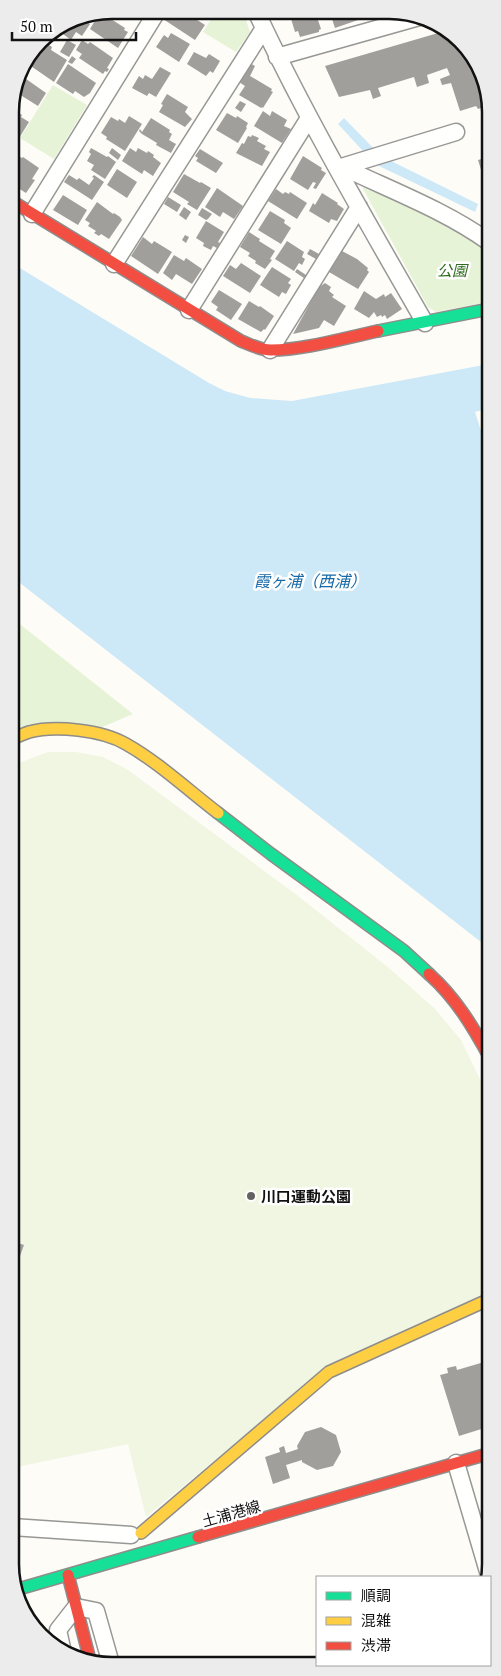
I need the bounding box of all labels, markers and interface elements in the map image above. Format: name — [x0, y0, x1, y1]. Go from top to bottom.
scale bar — [12, 10, 136, 42]
text: 50 m — [20, 16, 53, 36]
park label: 公園 — [437, 260, 469, 280]
water label: 霞ヶ浦（西浦） — [254, 570, 366, 592]
place label: 川口運動公園 — [261, 1186, 351, 1206]
marker: 川口運動公園 — [245, 1190, 257, 1202]
street label: 土浦港線 — [199, 1495, 263, 1531]
legend — [316, 1576, 491, 1666]
text: 順調 — [361, 1585, 391, 1605]
text: 混雑 — [361, 1610, 391, 1630]
text: 渋滞 — [361, 1635, 391, 1655]

